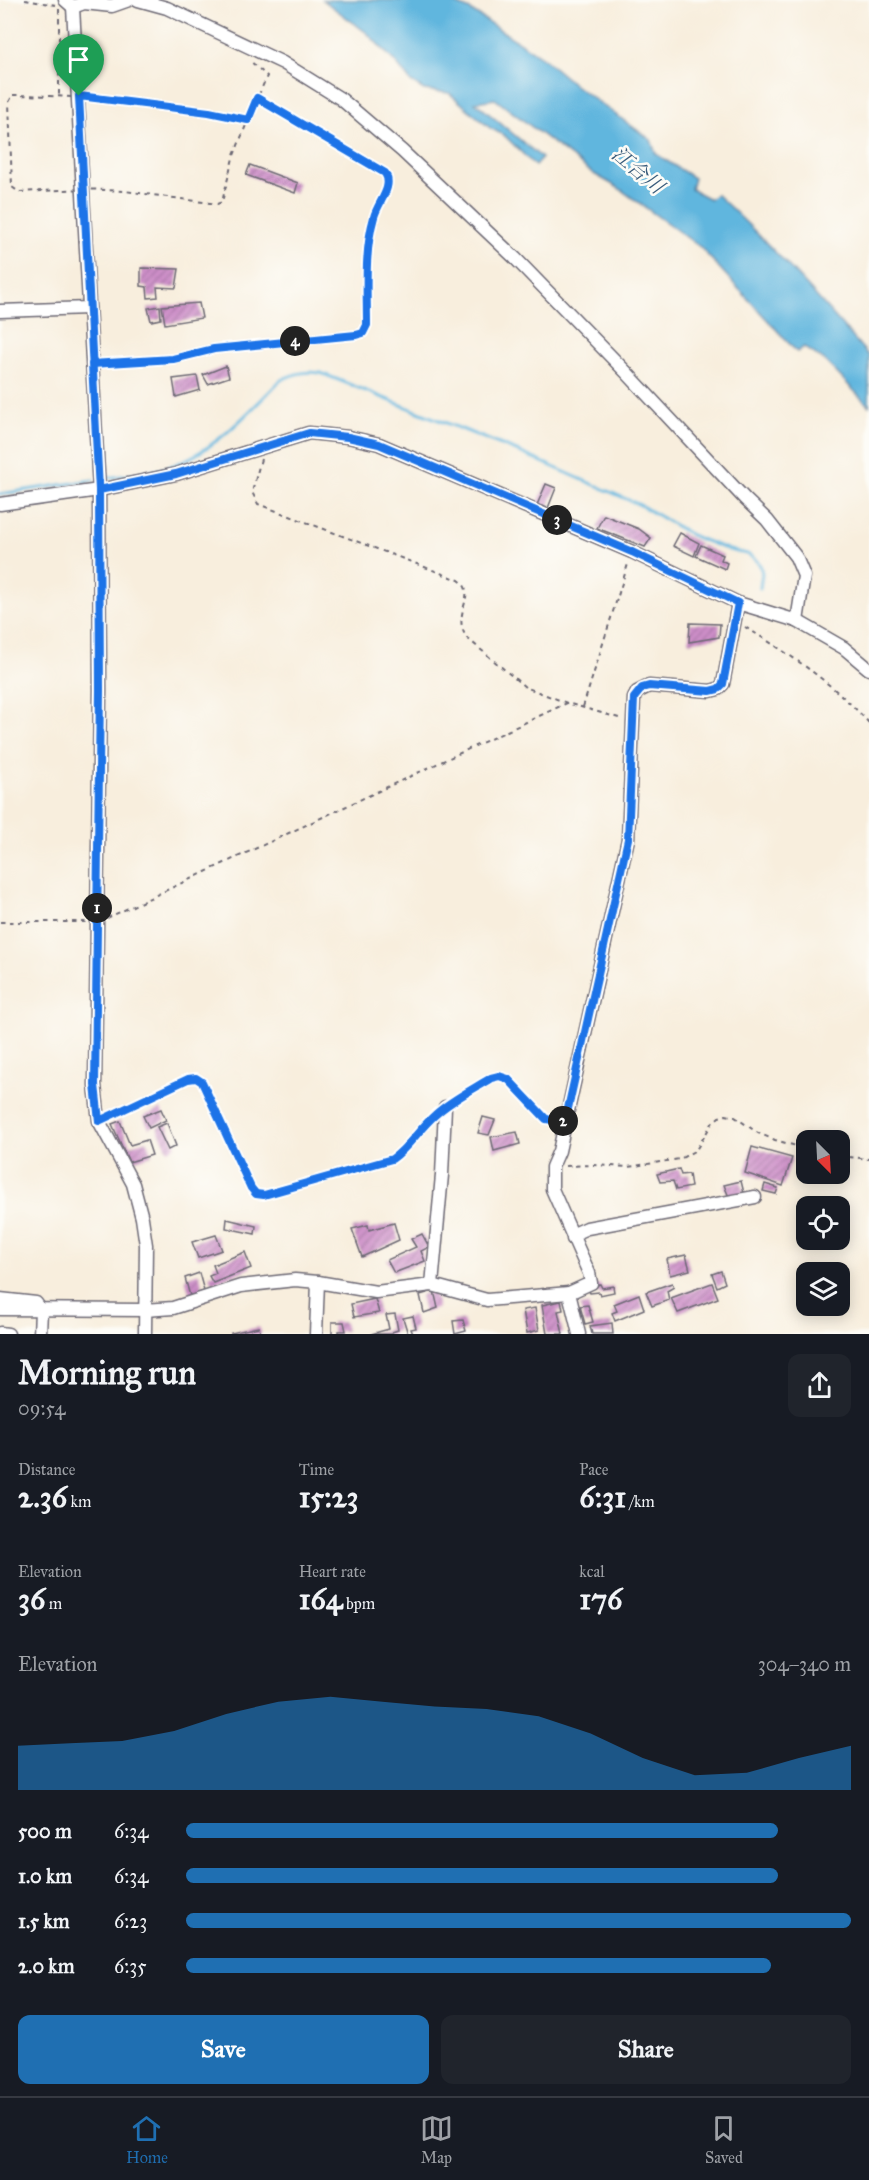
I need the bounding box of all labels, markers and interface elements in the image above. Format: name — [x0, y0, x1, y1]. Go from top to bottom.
pin — [53, 34, 104, 96]
icon: arrive — [62, 43, 95, 76]
water label: 江合川 — [607, 142, 670, 200]
pin: 4 — [280, 326, 310, 356]
text: 4 — [291, 331, 299, 350]
pin: 3 — [542, 505, 572, 535]
text: 3 — [554, 510, 560, 529]
pin: 1 — [82, 893, 112, 923]
text: 1 — [94, 898, 100, 917]
pin: 2 — [548, 1106, 578, 1136]
text: 2 — [559, 1111, 567, 1130]
north arrow — [796, 1130, 850, 1184]
map controls — [796, 1130, 850, 1316]
button: locate — [796, 1196, 850, 1250]
button: layers — [796, 1262, 850, 1316]
text: Morning run — [18, 1353, 196, 1393]
button: share — [788, 1354, 851, 1417]
text: 09:54 — [18, 1396, 65, 1420]
text: Distance — [18, 1460, 75, 1479]
text: Time — [299, 1460, 334, 1479]
text: Pace — [579, 1460, 608, 1479]
text: 2.36 — [18, 1479, 67, 1515]
text: 15:23 — [299, 1479, 359, 1515]
text: 6:31 — [579, 1479, 626, 1515]
text: km — [67, 1492, 91, 1511]
text: /km — [626, 1492, 655, 1511]
text: Elevation — [18, 1562, 82, 1581]
text: Heart rate — [299, 1562, 366, 1581]
text: kcal — [579, 1562, 604, 1581]
text: 36 — [18, 1581, 45, 1617]
text: 164 — [299, 1581, 343, 1617]
text: 176 — [579, 1581, 622, 1617]
text: m — [45, 1594, 62, 1613]
text: bpm — [343, 1594, 375, 1613]
text: Elevation — [18, 1652, 97, 1676]
text: 304–340 m — [758, 1652, 851, 1676]
text: 500 m — [18, 1819, 72, 1843]
text: 6:34 — [114, 1819, 148, 1843]
text: 1.0 km — [18, 1864, 72, 1888]
text: 6:34 — [114, 1864, 148, 1888]
text: 1.5 km — [18, 1909, 69, 1933]
text: 6:23 — [114, 1909, 147, 1933]
text: 2.0 km — [18, 1954, 74, 1978]
text: 6:35 — [114, 1954, 147, 1978]
button: Save — [18, 2015, 429, 2084]
button: Share — [441, 2015, 851, 2084]
tab: Home — [126, 2112, 168, 2167]
tab: Map — [420, 2112, 453, 2167]
tab: Saved — [705, 2112, 743, 2167]

